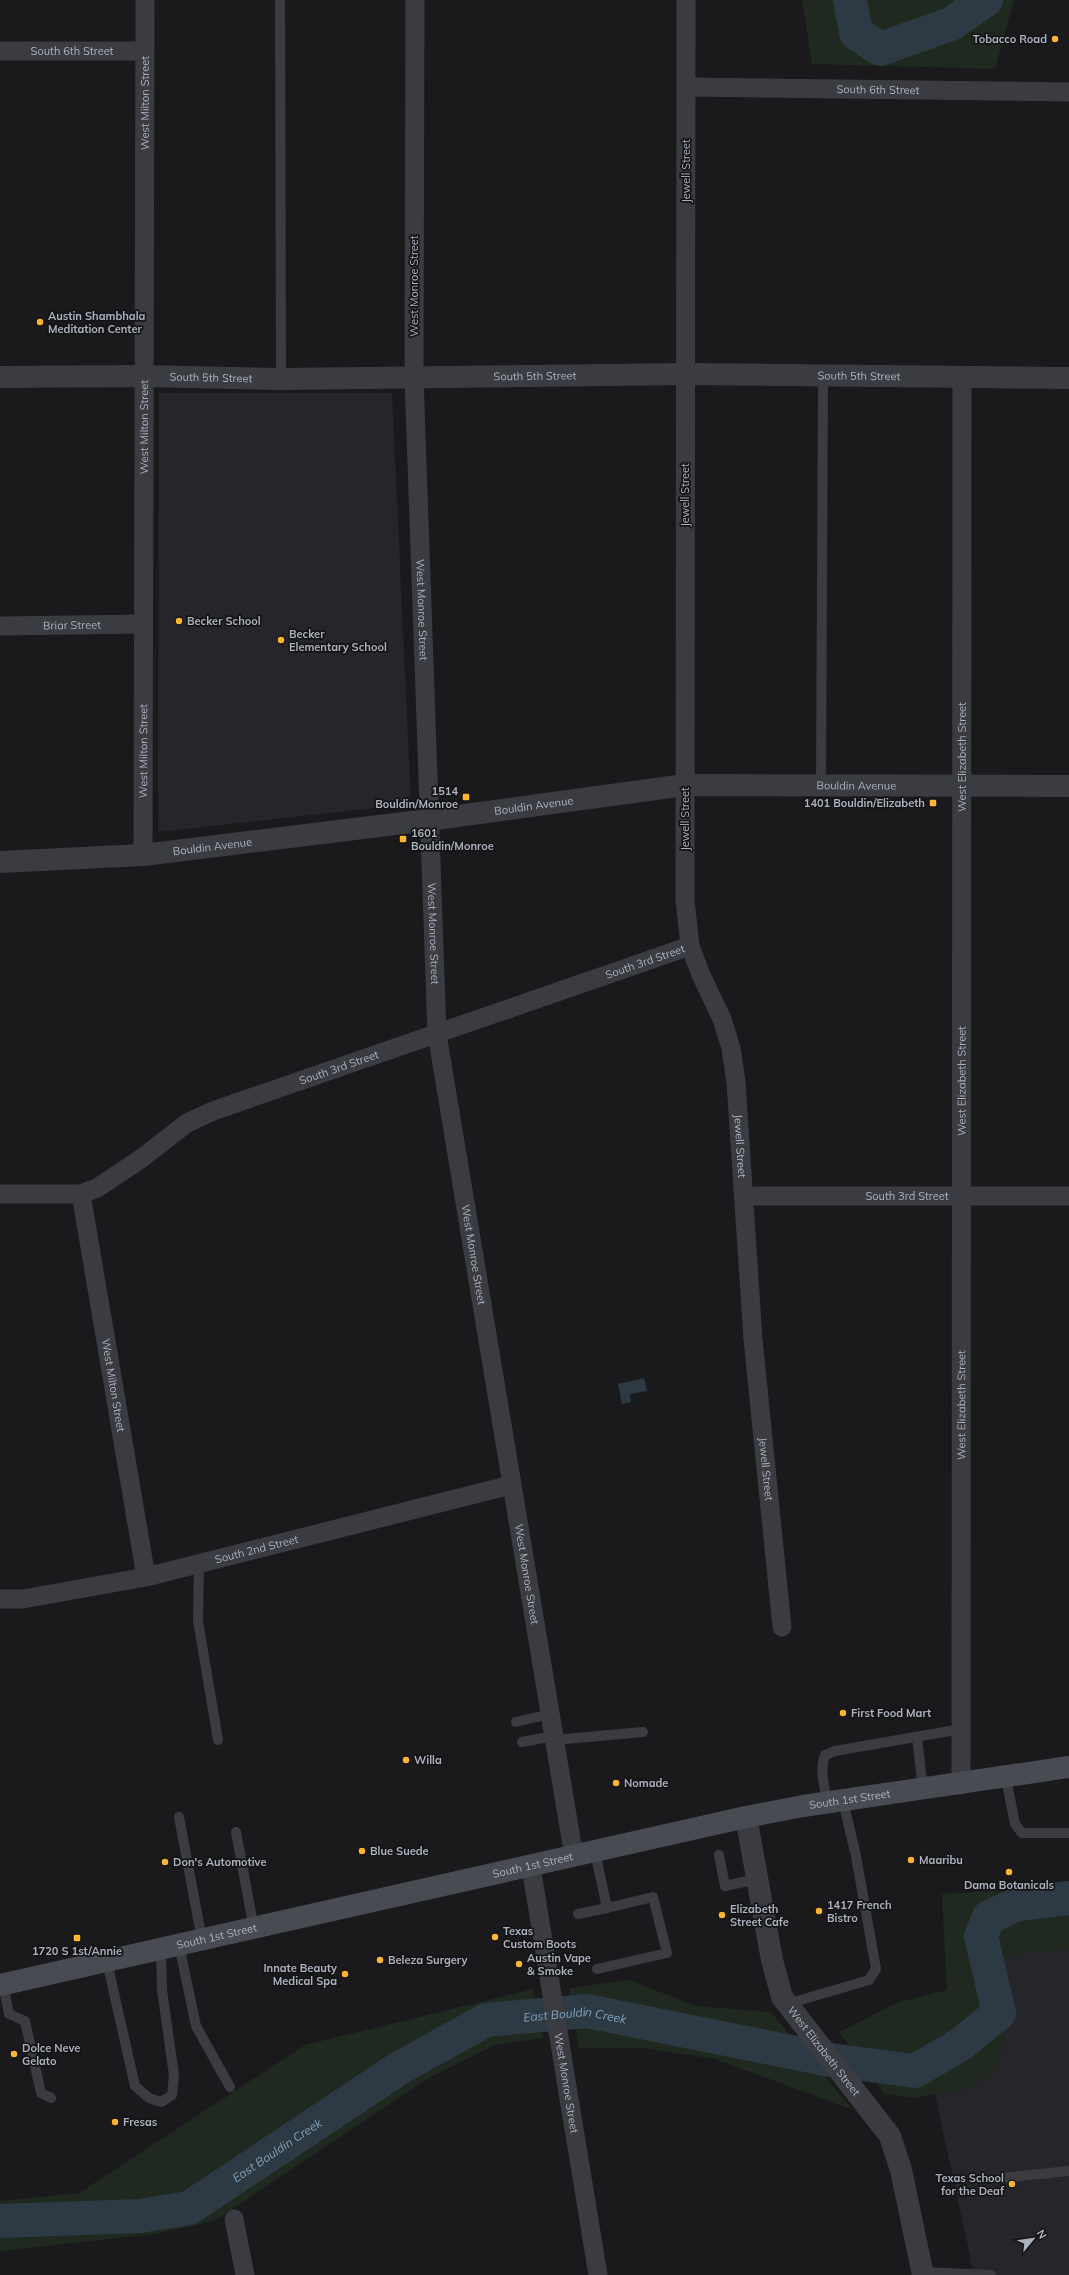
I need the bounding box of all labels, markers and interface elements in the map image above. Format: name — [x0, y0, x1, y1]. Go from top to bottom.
place label: Tobacco Road — [973, 32, 1047, 46]
marker: Tobacco Road — [1050, 34, 1060, 44]
street label: South 6th Street — [31, 44, 114, 58]
street label: West Milton Street — [138, 56, 152, 150]
street label: South 6th Street — [836, 82, 920, 97]
street label: Jewell Street — [679, 139, 693, 203]
street label: West Monroe Street — [407, 235, 421, 337]
place label: Austin Shambhala Meditation Center — [48, 309, 146, 336]
marker: Austin Shambhala Meditation Center — [35, 317, 45, 327]
street label: South 5th Street — [493, 368, 577, 383]
street label: South 5th Street — [817, 368, 901, 383]
street label: South 5th Street — [169, 370, 253, 385]
street label: West Milton Street — [137, 380, 151, 474]
street label: Jewell Street — [678, 463, 692, 527]
street label: West Monroe Street — [413, 559, 431, 661]
place label: Becker School — [187, 614, 261, 628]
marker: Becker School — [174, 616, 184, 626]
street label: Briar Street — [43, 618, 101, 632]
place label: Becker Elementary School — [289, 627, 387, 654]
marker: Becker Elementary School — [276, 635, 286, 645]
street label: West Elizabeth Street — [955, 702, 969, 812]
street label: West Milton Street — [136, 704, 150, 798]
street label: Bouldin Avenue — [816, 778, 896, 793]
place label: 1514 Bouldin/Monroe — [375, 784, 458, 811]
street label: Jewell Street — [678, 787, 692, 851]
marker: 1514 Bouldin/Monroe — [461, 792, 471, 802]
street label: Bouldin Avenue — [493, 793, 574, 818]
place label: 1401 Bouldin/Elizabeth — [804, 796, 925, 810]
marker: 1401 Bouldin/Elizabeth — [928, 798, 938, 808]
place label: 1601 Bouldin/Monroe — [411, 826, 494, 853]
marker: 1601 Bouldin/Monroe — [398, 834, 408, 844]
street label: Bouldin Avenue — [172, 835, 253, 858]
street label: West Monroe Street — [425, 883, 442, 985]
street label: South 3rd Street — [603, 941, 687, 982]
street label: West Elizabeth Street — [954, 1026, 969, 1136]
street label: South 3rd Street — [297, 1047, 381, 1088]
street label: Jewell Street — [731, 1114, 749, 1178]
street label: South 3rd Street — [865, 1189, 949, 1203]
street label: West Monroe Street — [458, 1203, 489, 1306]
street label: West Milton Street — [99, 1338, 128, 1433]
street label: West Elizabeth Street — [954, 1350, 968, 1460]
street label: Jewell Street — [756, 1437, 776, 1501]
street label: West Monroe Street — [512, 1523, 542, 1625]
street label: South 2nd Street — [213, 1532, 300, 1566]
place label: First Food Mart — [851, 1706, 931, 1720]
marker: First Food Mart — [838, 1708, 848, 1718]
place label: Willa — [414, 1753, 442, 1767]
marker: Willa — [401, 1755, 411, 1765]
place label: Nomade — [624, 1776, 668, 1790]
marker: Nomade — [611, 1778, 621, 1788]
street label: South 1st Street — [808, 1786, 891, 1812]
place label: Blue Suede — [370, 1844, 429, 1858]
marker: Blue Suede — [357, 1846, 367, 1856]
street label: South 1st Street — [491, 1849, 574, 1881]
place label: Maaribu — [919, 1853, 963, 1867]
place label: Don's Automotive — [173, 1855, 266, 1869]
marker: Maaribu — [906, 1855, 916, 1865]
marker: Don's Automotive — [160, 1857, 170, 1867]
marker: Dama Botanicals — [1004, 1867, 1014, 1877]
place label: Dama Botanicals — [964, 1878, 1055, 1892]
place label: 1417 French Bistro — [827, 1898, 892, 1925]
place label: Elizabeth Street Cafe — [730, 1902, 789, 1929]
marker: 1417 French Bistro — [814, 1906, 824, 1916]
marker: Elizabeth Street Cafe — [717, 1910, 727, 1920]
street label: South 1st Street — [175, 1920, 258, 1952]
place label: Texas Custom Boots — [503, 1924, 577, 1951]
marker: Texas Custom Boots — [490, 1932, 500, 1942]
marker: 1720 S 1st/Annie — [72, 1933, 82, 1943]
place label: 1720 S 1st/Annie — [32, 1944, 122, 1958]
place label: Austin Vape & Smoke — [527, 1951, 591, 1978]
place label: Beleza Surgery — [388, 1953, 467, 1967]
marker: Beleza Surgery — [375, 1955, 385, 1965]
marker: Austin Vape & Smoke — [514, 1959, 524, 1969]
place label: Innate Beauty Medical Spa — [263, 1961, 337, 1988]
marker: Innate Beauty Medical Spa — [340, 1969, 350, 1979]
water label: East Bouldin Creek — [523, 2003, 629, 2026]
street label: West Elizabeth Street — [785, 2003, 863, 2099]
street label: West Monroe Street — [551, 2032, 582, 2134]
place label: Dolce Neve Gelato — [22, 2041, 80, 2068]
marker: Dolce Neve Gelato — [9, 2049, 19, 2059]
water label: East Bouldin Creek — [229, 2114, 325, 2185]
place label: Fresas — [123, 2115, 158, 2129]
marker: Fresas — [110, 2117, 120, 2127]
place label: Texas School for the Deaf — [936, 2171, 1005, 2198]
marker: Texas School for the Deaf — [1007, 2179, 1017, 2189]
north arrow — [1013, 2219, 1053, 2259]
text: N — [1034, 2227, 1050, 2241]

